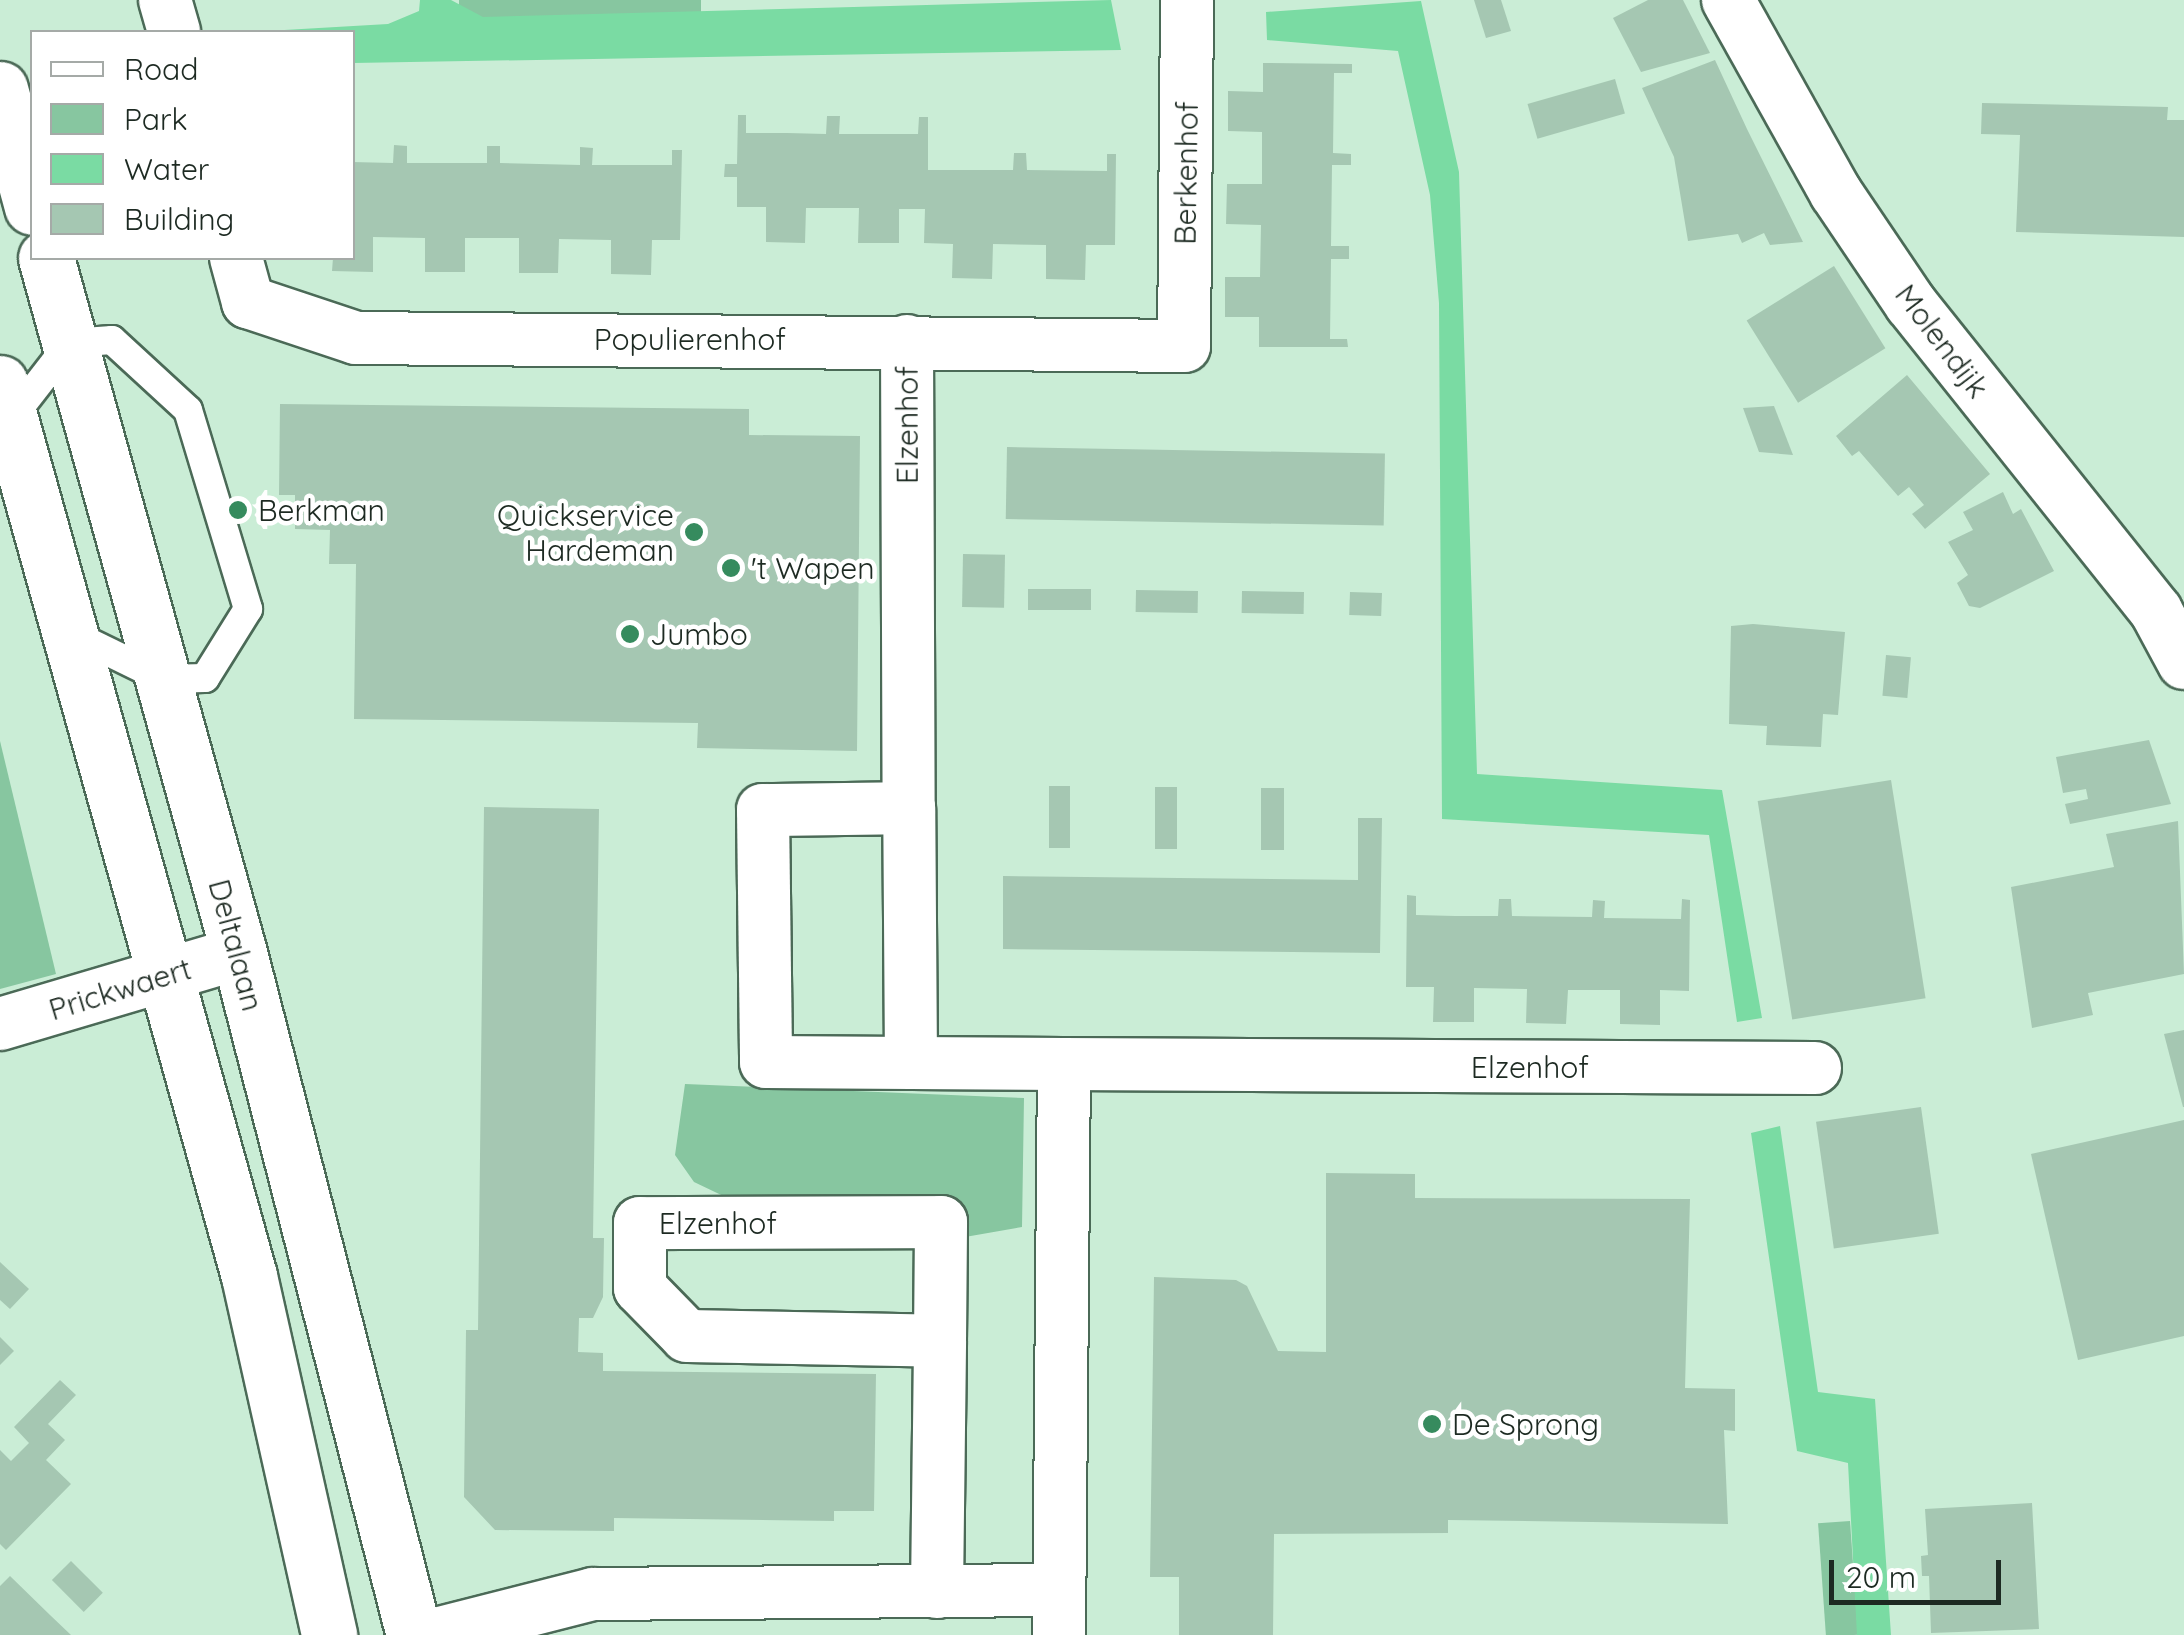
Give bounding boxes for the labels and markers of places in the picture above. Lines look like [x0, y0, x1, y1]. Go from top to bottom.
place label: Berkman [258, 492, 385, 528]
place label: Quickservice Hardeman [497, 497, 674, 568]
marker: Berkman [227, 499, 249, 521]
marker: Quickservice Hardeman [683, 521, 705, 543]
place label: 't Wapen [751, 550, 875, 586]
marker: 't Wapen [720, 557, 742, 579]
place label: Jumbo [650, 616, 748, 652]
marker: Jumbo [619, 623, 641, 645]
place label: De Sprong [1452, 1406, 1599, 1442]
marker: De Sprong [1421, 1413, 1443, 1435]

